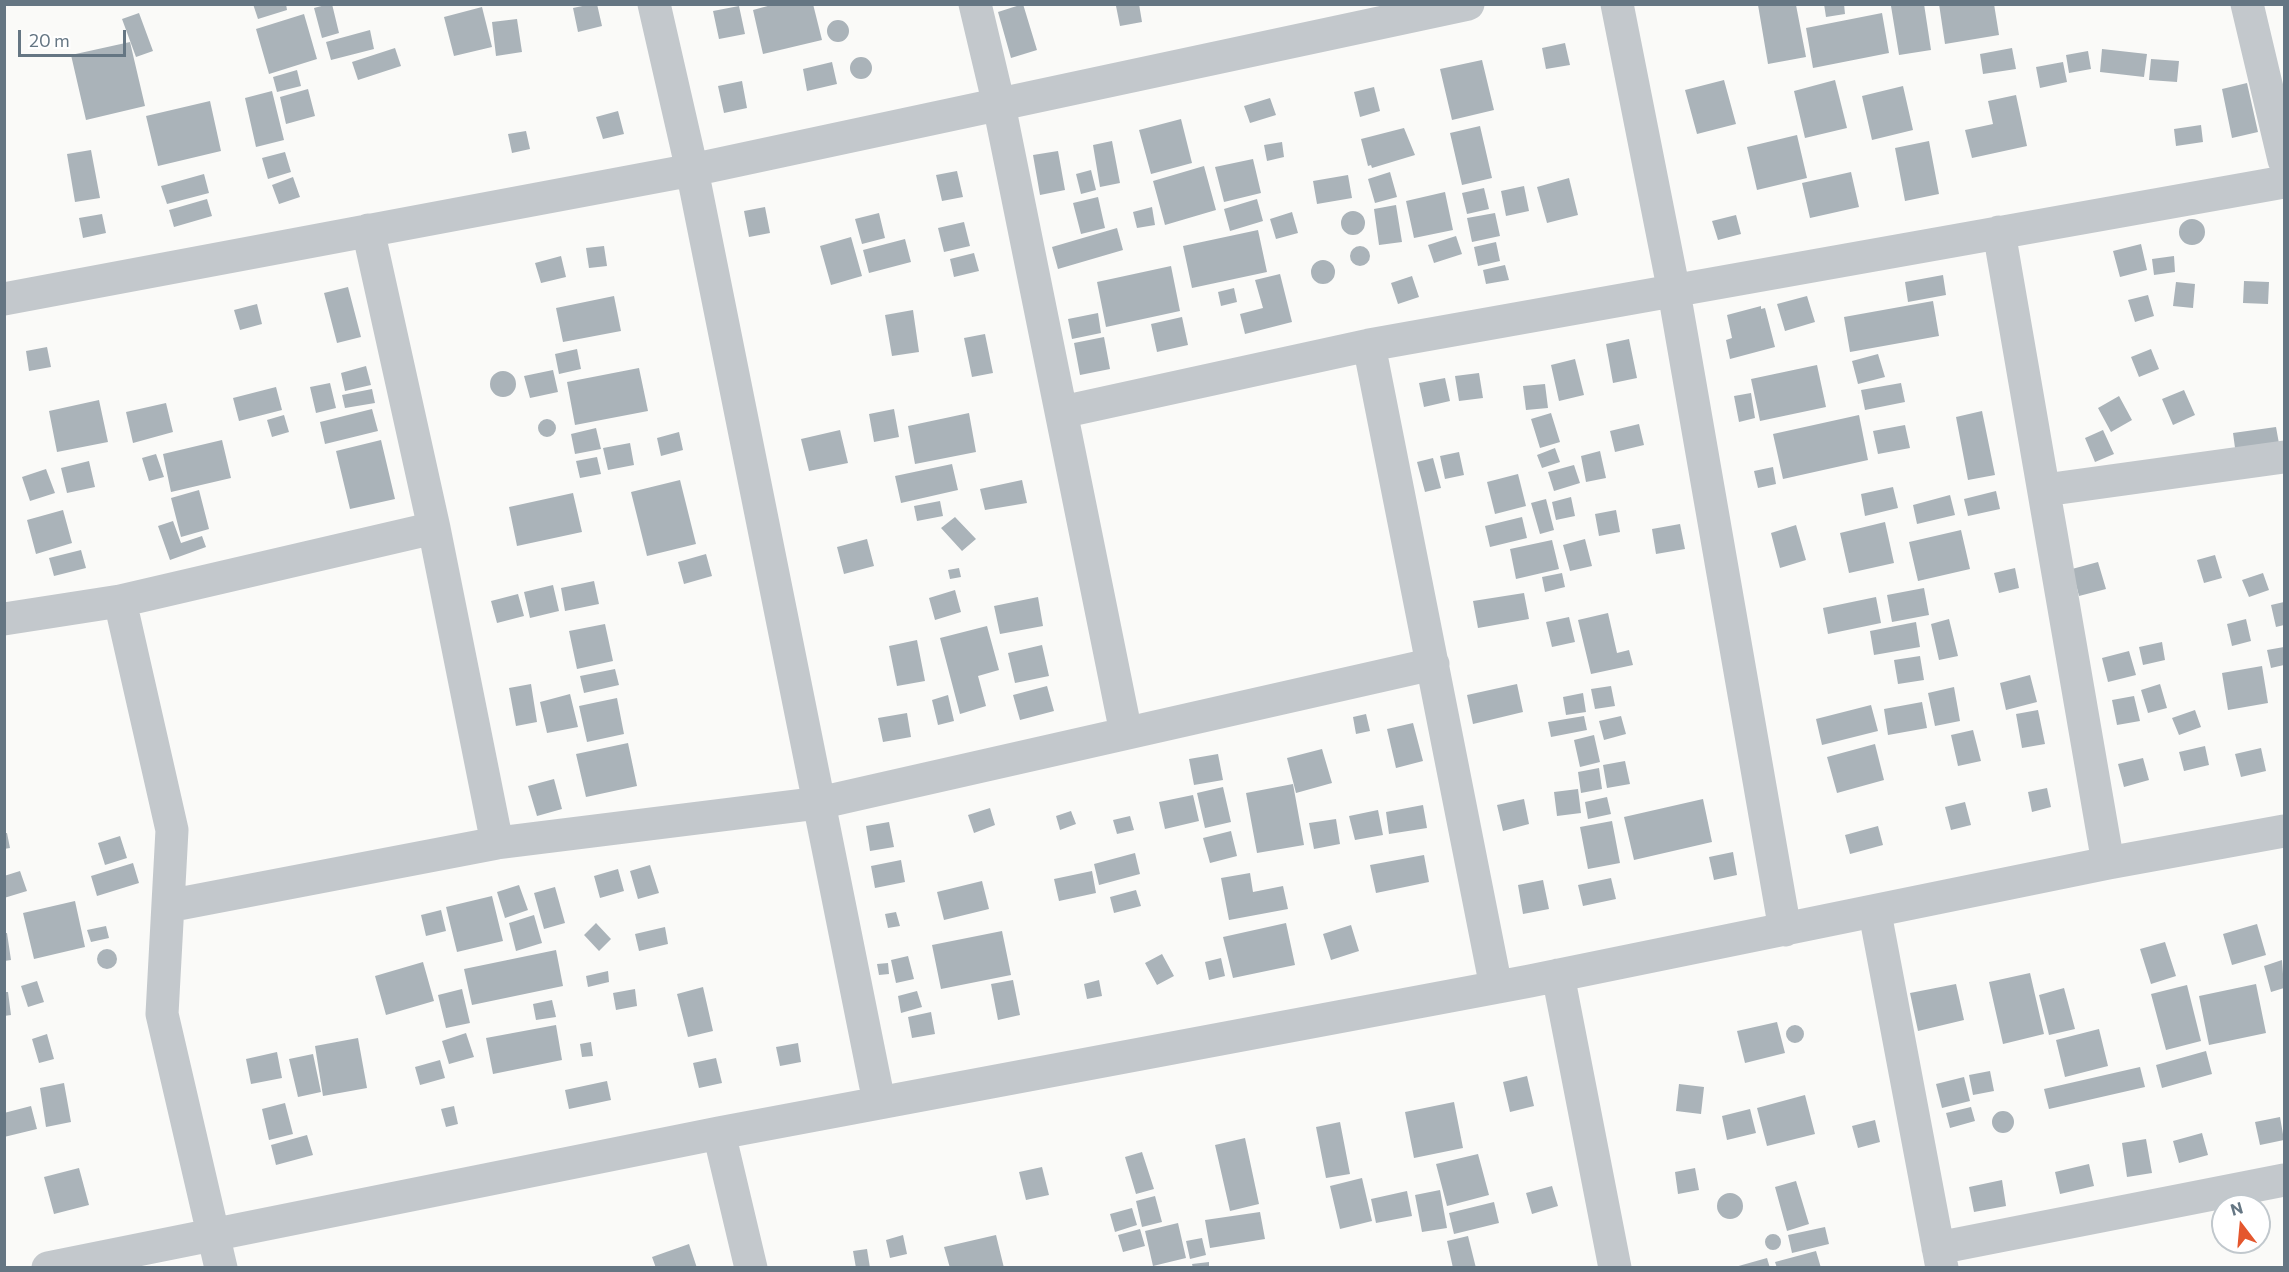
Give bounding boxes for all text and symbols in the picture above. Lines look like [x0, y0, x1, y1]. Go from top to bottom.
scale bar [21, 18, 129, 56]
text: 20 m [29, 29, 70, 51]
north arrow [2211, 1194, 2271, 1254]
text: N [2228, 1197, 2245, 1219]

